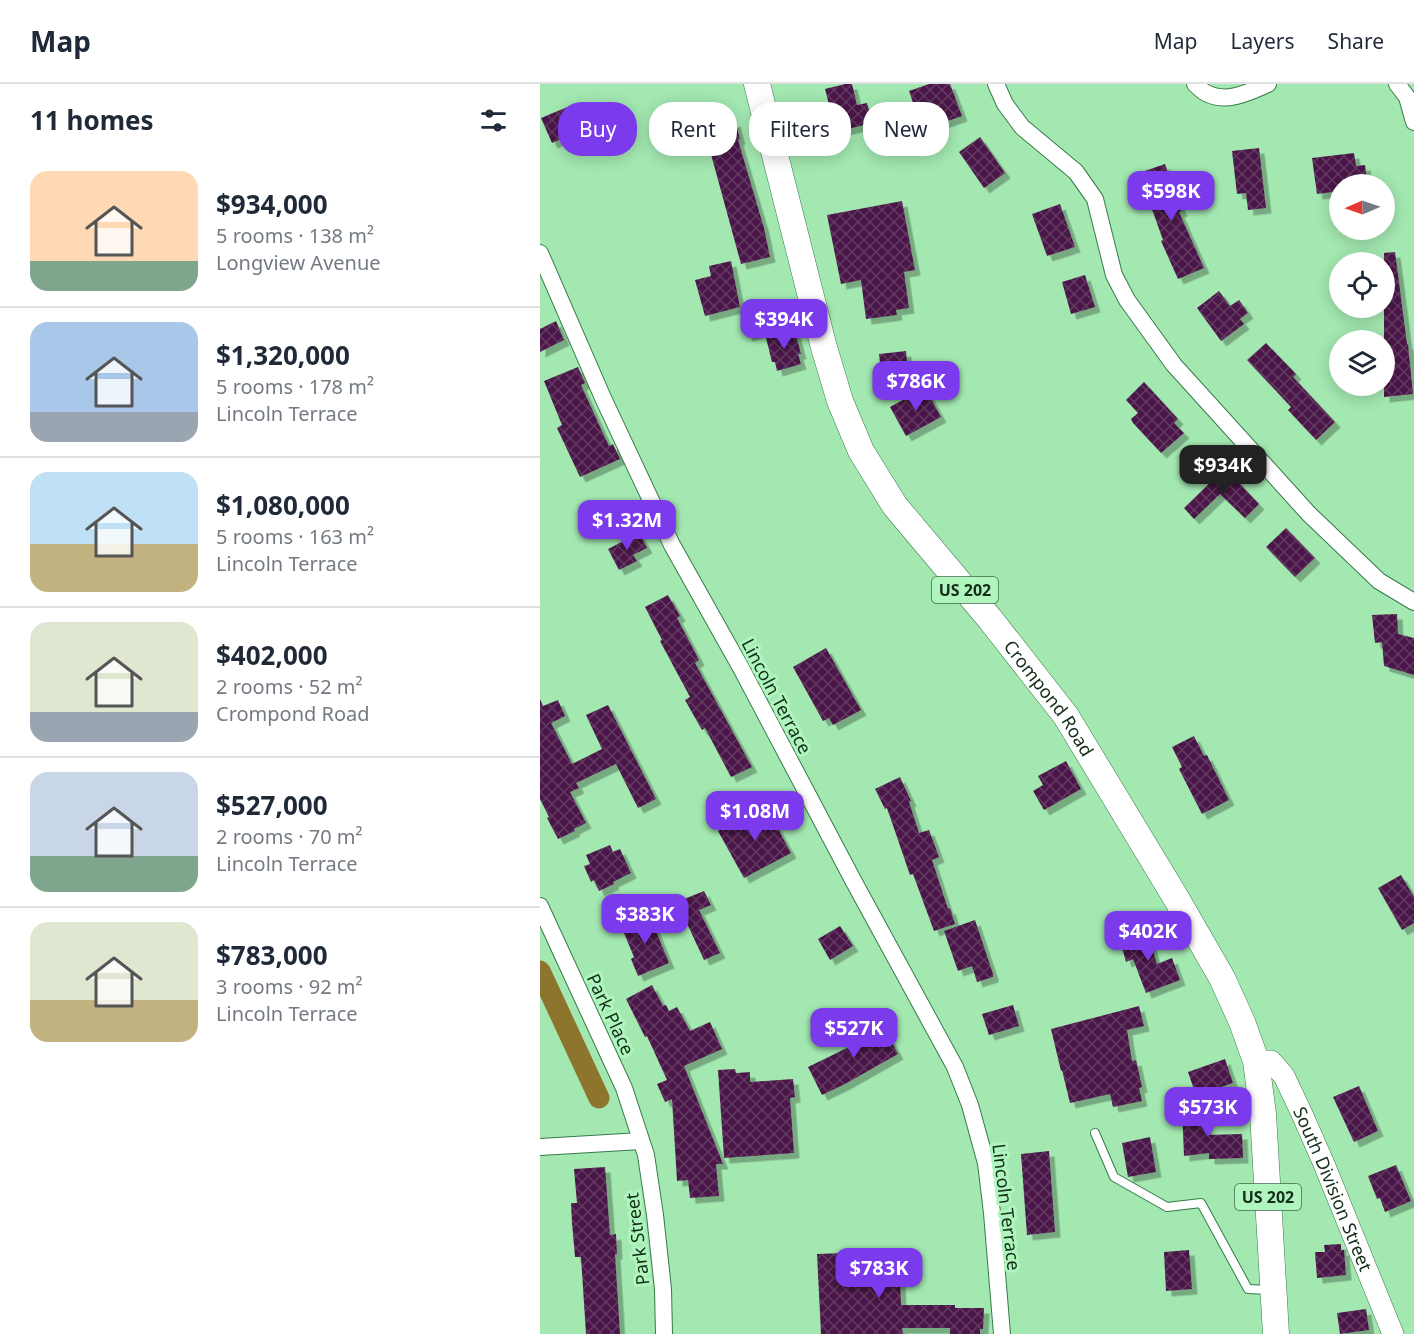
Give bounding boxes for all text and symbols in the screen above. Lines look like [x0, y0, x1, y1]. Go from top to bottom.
text: Map [30, 22, 91, 60]
text: Map [1154, 27, 1198, 55]
text: Layers [1231, 27, 1295, 55]
text: Share [1328, 27, 1384, 55]
text: 11 homes [30, 102, 154, 138]
chip: Buy [558, 102, 637, 156]
chip: Rent [649, 102, 737, 156]
chip: Filters [749, 102, 851, 156]
chip: New [863, 102, 949, 156]
icon: filters [477, 104, 510, 137]
pin: $598K [1129, 171, 1213, 222]
north arrow [1329, 174, 1395, 240]
map controls [1329, 174, 1395, 396]
text: $598K [1141, 177, 1201, 204]
text: $934,000 [216, 186, 328, 222]
icon: home [78, 195, 150, 267]
text: 5 rooms · 138 m² [216, 222, 374, 249]
text: Longview Avenue [216, 249, 381, 276]
button: locate [1329, 252, 1395, 318]
pin: $394K [742, 299, 826, 350]
text: $394K [754, 305, 814, 332]
button: layers [1329, 330, 1395, 396]
text: $1,320,000 [216, 337, 350, 373]
icon: home [78, 346, 150, 418]
pin: $786K [874, 361, 958, 412]
text: $786K [886, 367, 946, 394]
text: 5 rooms · 178 m² [216, 373, 374, 400]
text: Lincoln Terrace [216, 400, 358, 427]
pin: $934K [1181, 445, 1265, 496]
text: $934K [1193, 451, 1253, 478]
text: $1,080,000 [216, 487, 350, 523]
icon: home [78, 496, 150, 568]
pin: $1.32M [578, 500, 676, 551]
text: $1.32M [592, 506, 662, 533]
text: 5 rooms · 163 m² [216, 523, 374, 550]
text: Lincoln Terrace [216, 550, 358, 577]
road number: US 202 [932, 577, 998, 603]
street label: Lincoln Terrace [736, 634, 818, 758]
street label: Crompond Road [999, 635, 1099, 760]
text: $402,000 [216, 637, 328, 673]
icon: home [78, 646, 150, 718]
text: 2 rooms · 52 m² [216, 673, 363, 700]
text: Crompond Road [216, 700, 370, 727]
text: $527,000 [216, 787, 328, 823]
pin: $1.08M [706, 791, 804, 842]
icon: home [78, 796, 150, 868]
text: $1.08M [720, 797, 790, 824]
text: 2 rooms · 70 m² [216, 823, 363, 850]
text: Lincoln Terrace [216, 850, 358, 877]
pin: $383K [603, 894, 687, 945]
text: $383K [615, 900, 675, 927]
pin: $402K [1106, 911, 1190, 962]
text: $402K [1118, 917, 1178, 944]
text: $783,000 [216, 937, 328, 973]
icon: home [78, 946, 150, 1018]
street label: Park Place [582, 969, 640, 1059]
text: 3 rooms · 92 m² [216, 973, 363, 1000]
text: Lincoln Terrace [216, 1000, 358, 1027]
pin: $527K [812, 1008, 896, 1059]
text: $527K [824, 1014, 884, 1041]
pin: $573K [1166, 1087, 1250, 1138]
text: $573K [1178, 1093, 1238, 1120]
street label: South Division Street [1288, 1103, 1378, 1275]
street label: Lincoln Terrace [987, 1142, 1027, 1272]
road number: US 202 [1235, 1184, 1301, 1210]
street label: Park Street [619, 1191, 655, 1287]
pin: $783K [837, 1248, 921, 1299]
text: $783K [849, 1254, 909, 1281]

